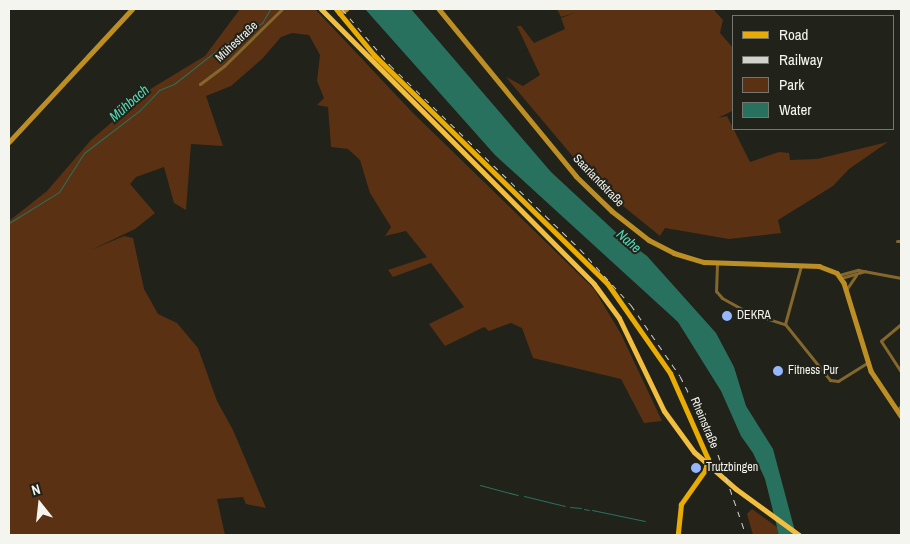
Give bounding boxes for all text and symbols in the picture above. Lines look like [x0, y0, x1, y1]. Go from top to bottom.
legend [732, 15, 895, 130]
street label: Mühestraße [213, 19, 261, 65]
text: Road [779, 24, 808, 45]
text: Railway [779, 49, 823, 70]
text: Park [779, 74, 804, 95]
water label: Mühbach [106, 81, 152, 125]
text: Water [779, 99, 811, 120]
street label: Saarlandstraße [569, 152, 627, 210]
water label: Nahe [613, 226, 645, 256]
place label: DEKRA [737, 309, 771, 323]
marker: DEKRA [721, 310, 733, 322]
place label: Fitness Pur [788, 364, 838, 378]
marker: Fitness Pur [772, 365, 784, 377]
street label: Rheinstraße [687, 395, 721, 451]
place label: Trutzbingen [706, 461, 758, 475]
marker: Trutzbingen [690, 462, 702, 474]
north arrow [15, 479, 65, 529]
text: N [29, 480, 42, 499]

